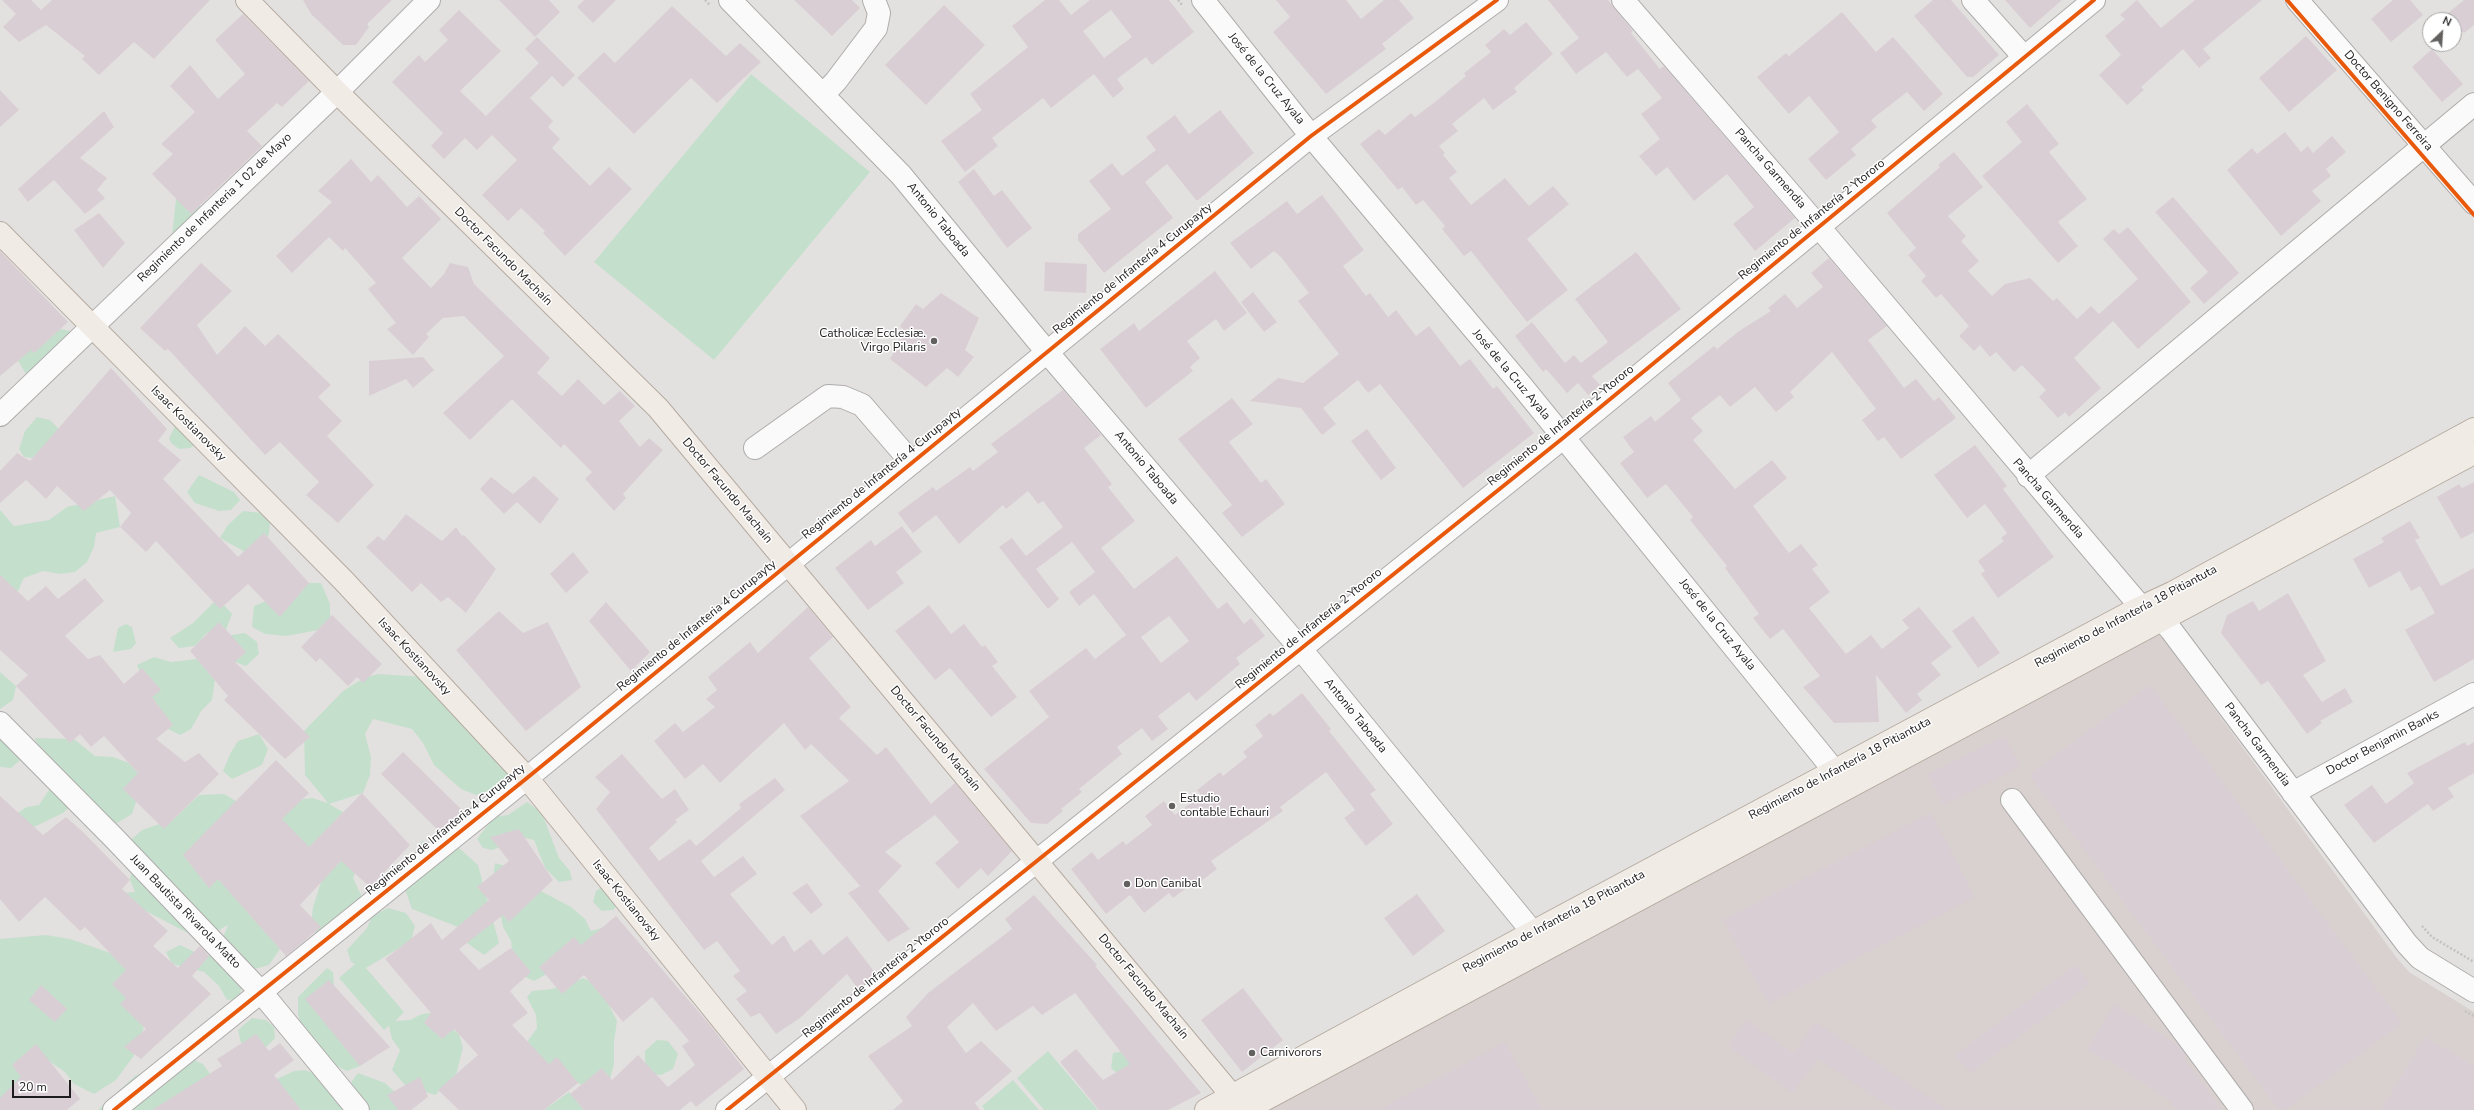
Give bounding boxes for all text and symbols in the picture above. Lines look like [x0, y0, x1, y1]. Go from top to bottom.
north arrow [2422, 12, 2462, 52]
text: N [2440, 13, 2454, 30]
street label: José de la Cruz Ayala [1225, 30, 1307, 128]
street label: Doctor Benigno Ferreira [2341, 48, 2435, 154]
street label: Pancha Garmendia [1731, 126, 1809, 212]
street label: Regimiento de Infanteria 1 02 de Mayo [135, 130, 295, 286]
street label: Regimiento de Infantería 2 Ytororo [1736, 156, 1888, 284]
street label: Antonio Taboada [904, 180, 972, 260]
street label: Regimiento de Infantería 4 Curupayty [1050, 200, 1216, 338]
street label: Doctor Facundo Machaín [451, 205, 555, 309]
place label: Catholicæ Ecclesiæ. Virgo Pilaris [819, 327, 926, 355]
street label: José de la Cruz Ayala [1469, 327, 1553, 423]
marker: Catholicæ Ecclesiæ. Virgo Pilaris [929, 336, 939, 346]
street label: Regimiento de Infantería 2 Ytororo [1485, 362, 1637, 490]
street label: Isaac Kostianovsky [147, 383, 229, 465]
street label: Regimiento de Infantería 4 Curupayty [799, 405, 965, 543]
street label: Antonio Taboada [1111, 428, 1181, 508]
street label: Doctor Facundo Machaín [679, 435, 775, 547]
street label: Pancha Garmendia [2009, 456, 2087, 542]
street label: Regimiento de Infanteria 4 Curupayty [614, 557, 780, 695]
street label: Regimiento de Infantería 18 Pitiantuta [2032, 563, 2220, 671]
street label: Regimiento de Infantería 2 Ytororo [1233, 565, 1385, 693]
street label: José de la Cruz Ayala [1676, 576, 1758, 674]
street label: Isaac Kostianovsky [374, 615, 454, 699]
street label: Antonio Taboada [1321, 676, 1389, 756]
street label: Doctor Facundo Machaín [887, 683, 983, 795]
street label: Pancha Garmendia [2221, 700, 2293, 790]
street label: Doctor Benjamin Banks [2324, 707, 2442, 779]
street label: Regimiento de Infantería 18 Pitiantuta [1746, 715, 1934, 823]
street label: Regimiento de Infanteria 4 Curupayty [363, 761, 529, 899]
place label: Estudio contable Echauri [1180, 792, 1269, 820]
marker: Estudio contable Echauri [1167, 801, 1177, 811]
street label: Juan Bautista Rivarola Matto [127, 852, 243, 972]
street label: Isaac Kostianovsky [589, 857, 663, 945]
street label: Regimiento de Infantería 18 Pitiantuta [1460, 868, 1648, 976]
place label: Don Canibal [1135, 877, 1201, 891]
marker: Don Canibal [1122, 879, 1132, 889]
street label: Regimiento de Infanteria 2 Ytororo [800, 914, 952, 1042]
street label: Doctor Facundo Machaín [1095, 931, 1191, 1043]
place label: Carnivorors [1260, 1046, 1322, 1060]
marker: Carnivorors [1247, 1048, 1257, 1058]
scale bar [14, 1072, 73, 1098]
text: 20 m [19, 1079, 47, 1095]

